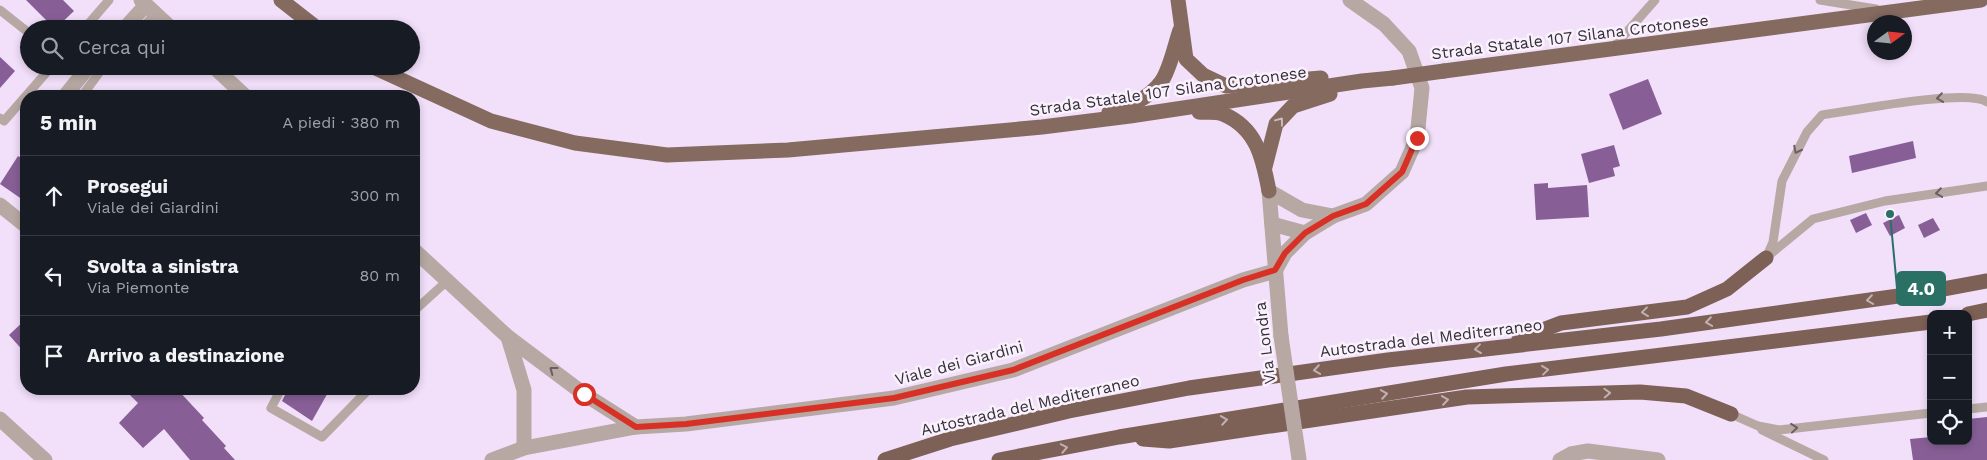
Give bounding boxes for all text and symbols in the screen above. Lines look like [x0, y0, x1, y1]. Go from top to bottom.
street label: Strada Statale 107 Silana Crotonese [1430, 11, 1710, 63]
north arrow [1867, 15, 1912, 60]
search box [20, 20, 420, 75]
icon: search [38, 34, 66, 62]
text: Cerca qui [78, 36, 166, 59]
street label: Strada Statale 107 Silana Crotonese [1028, 62, 1308, 120]
one-way arrow [1935, 92, 1943, 103]
text: 5 min [40, 110, 97, 135]
text: A piedi · 380 m [282, 113, 400, 132]
one-way arrow [1274, 117, 1283, 127]
route end [1406, 127, 1429, 150]
one-way arrow [1793, 145, 1803, 154]
text: Prosegui [87, 175, 168, 198]
icon: ahead [40, 182, 68, 210]
text: 300 m [350, 186, 400, 205]
one-way arrow [1934, 187, 1942, 198]
text: Viale dei Giardini [87, 198, 219, 217]
text: Svolta a sinistra [87, 255, 238, 278]
icon: left [40, 262, 68, 290]
text: 80 m [359, 266, 400, 285]
callout: 4.0 [1897, 272, 1945, 305]
text: Via Piemonte [87, 278, 190, 297]
text: 4.0 [1907, 278, 1935, 299]
one-way arrow [1866, 294, 1874, 305]
street label: Via Londra [1251, 301, 1279, 385]
one-way arrow [1641, 306, 1649, 317]
map controls [1927, 310, 1972, 445]
button: + [1927, 310, 1972, 355]
street label: Autostrada del Mediterraneo [1319, 315, 1543, 361]
one-way arrow [1705, 316, 1713, 327]
street label: Viale dei Giardini [893, 337, 1025, 389]
icon: arrive [40, 342, 68, 370]
one-way arrow [1474, 343, 1482, 354]
text: Arrivo a destinazione [87, 344, 284, 367]
button: − [1927, 355, 1972, 400]
one-way arrow [1312, 364, 1320, 375]
one-way arrow [1541, 365, 1549, 376]
one-way arrow [549, 367, 559, 376]
street label: Autostrada del Mediterraneo [919, 371, 1141, 439]
route start [573, 383, 596, 406]
one-way arrow [1604, 388, 1611, 398]
one-way arrow [1381, 389, 1389, 400]
one-way arrow [1440, 396, 1449, 406]
button: locate [1927, 400, 1972, 445]
one-way arrow [1220, 415, 1228, 426]
one-way arrow [1790, 423, 1798, 434]
one-way arrow [1059, 444, 1068, 454]

